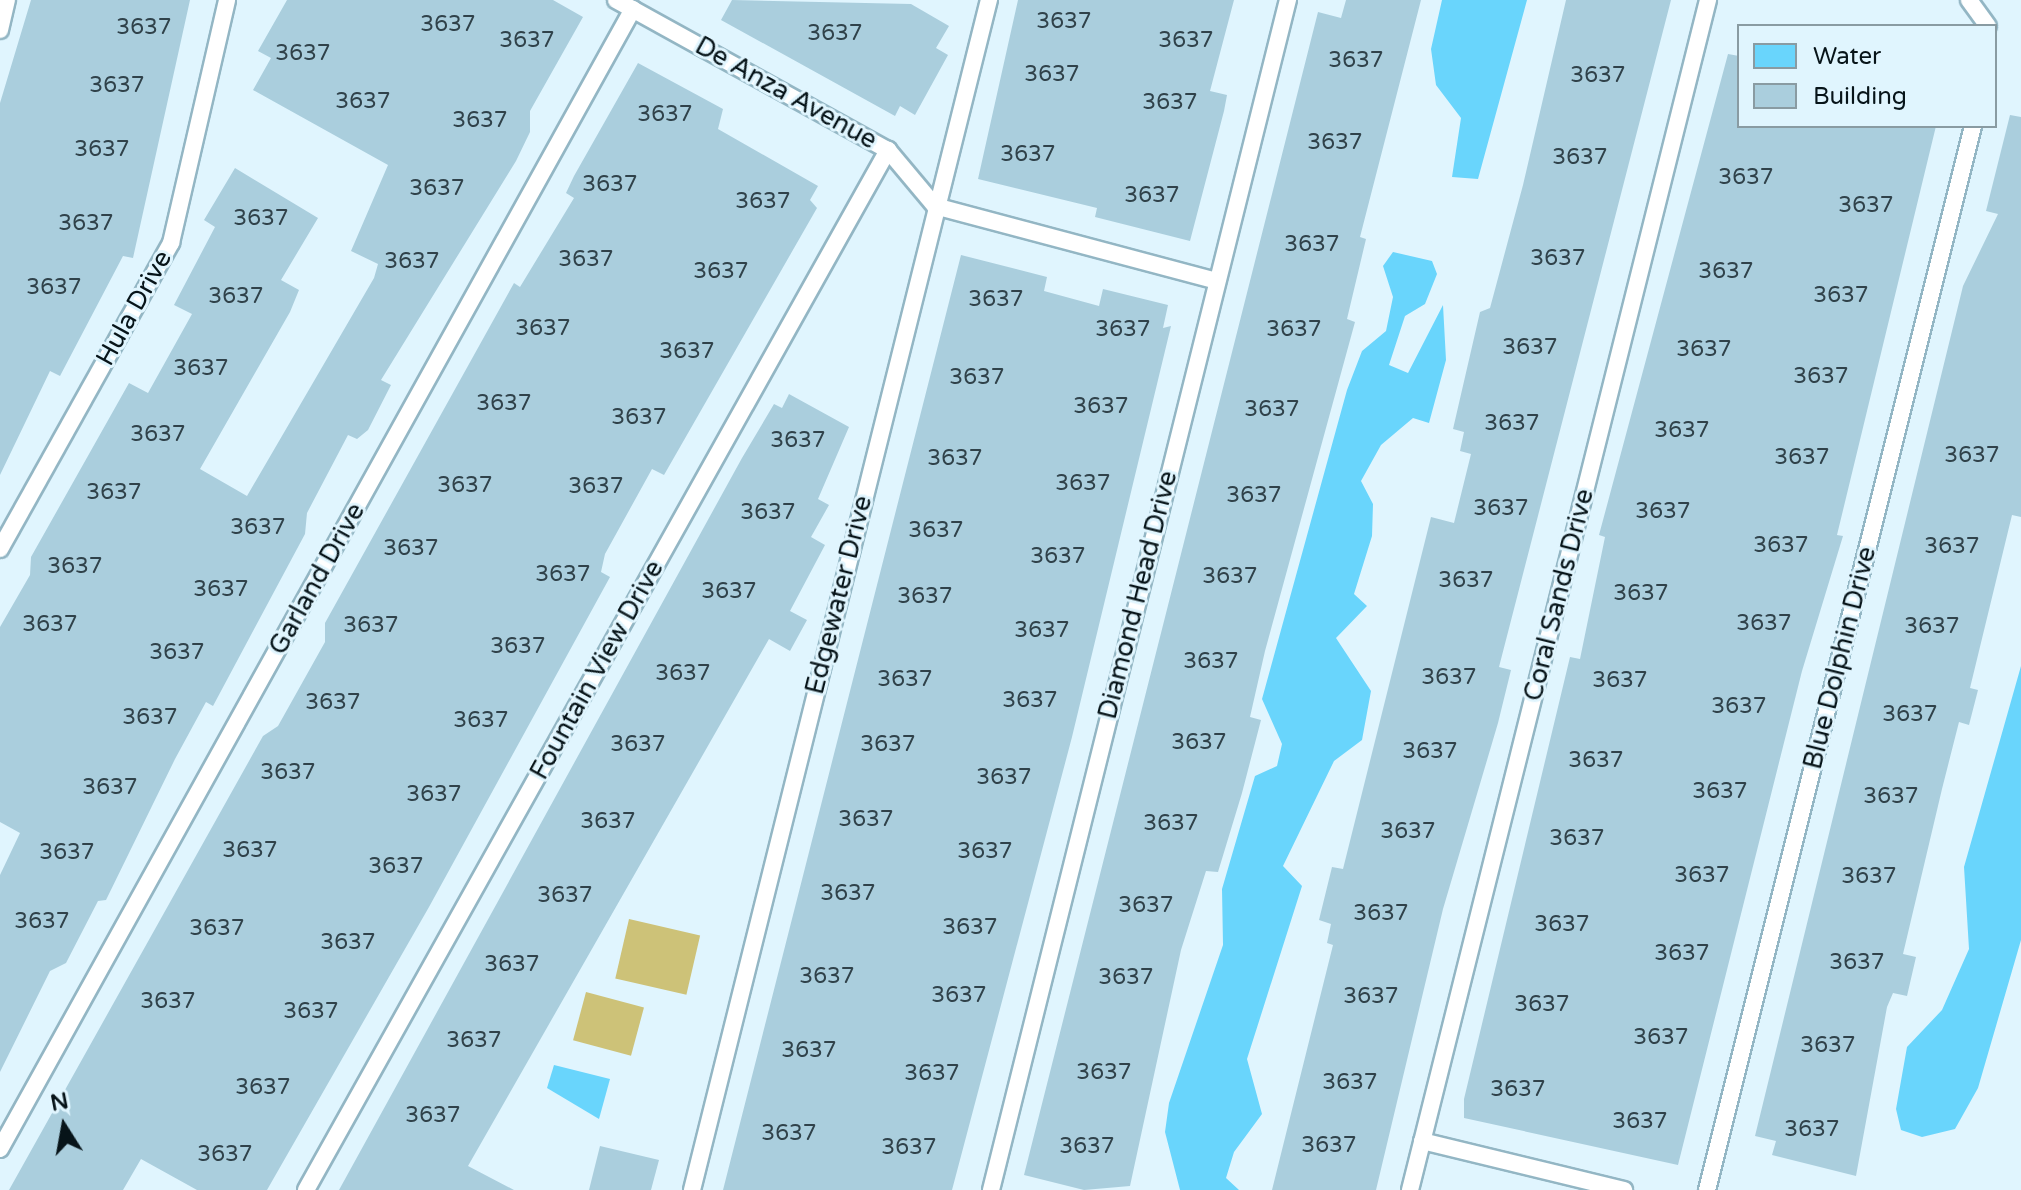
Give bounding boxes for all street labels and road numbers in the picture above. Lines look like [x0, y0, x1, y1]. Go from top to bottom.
street label: De Anza Avenue [690, 30, 882, 156]
street label: Hula Drive [90, 245, 178, 371]
street label: Diamond Head Drive [1092, 468, 1184, 722]
street label: Coral Sands Drive [1518, 486, 1600, 704]
street label: Edgewater Drive [799, 492, 879, 698]
street label: Garland Drive [263, 498, 371, 660]
street label: Blue Dolphin Drive [1797, 543, 1883, 773]
street label: Fountain View Drive [524, 555, 670, 785]

